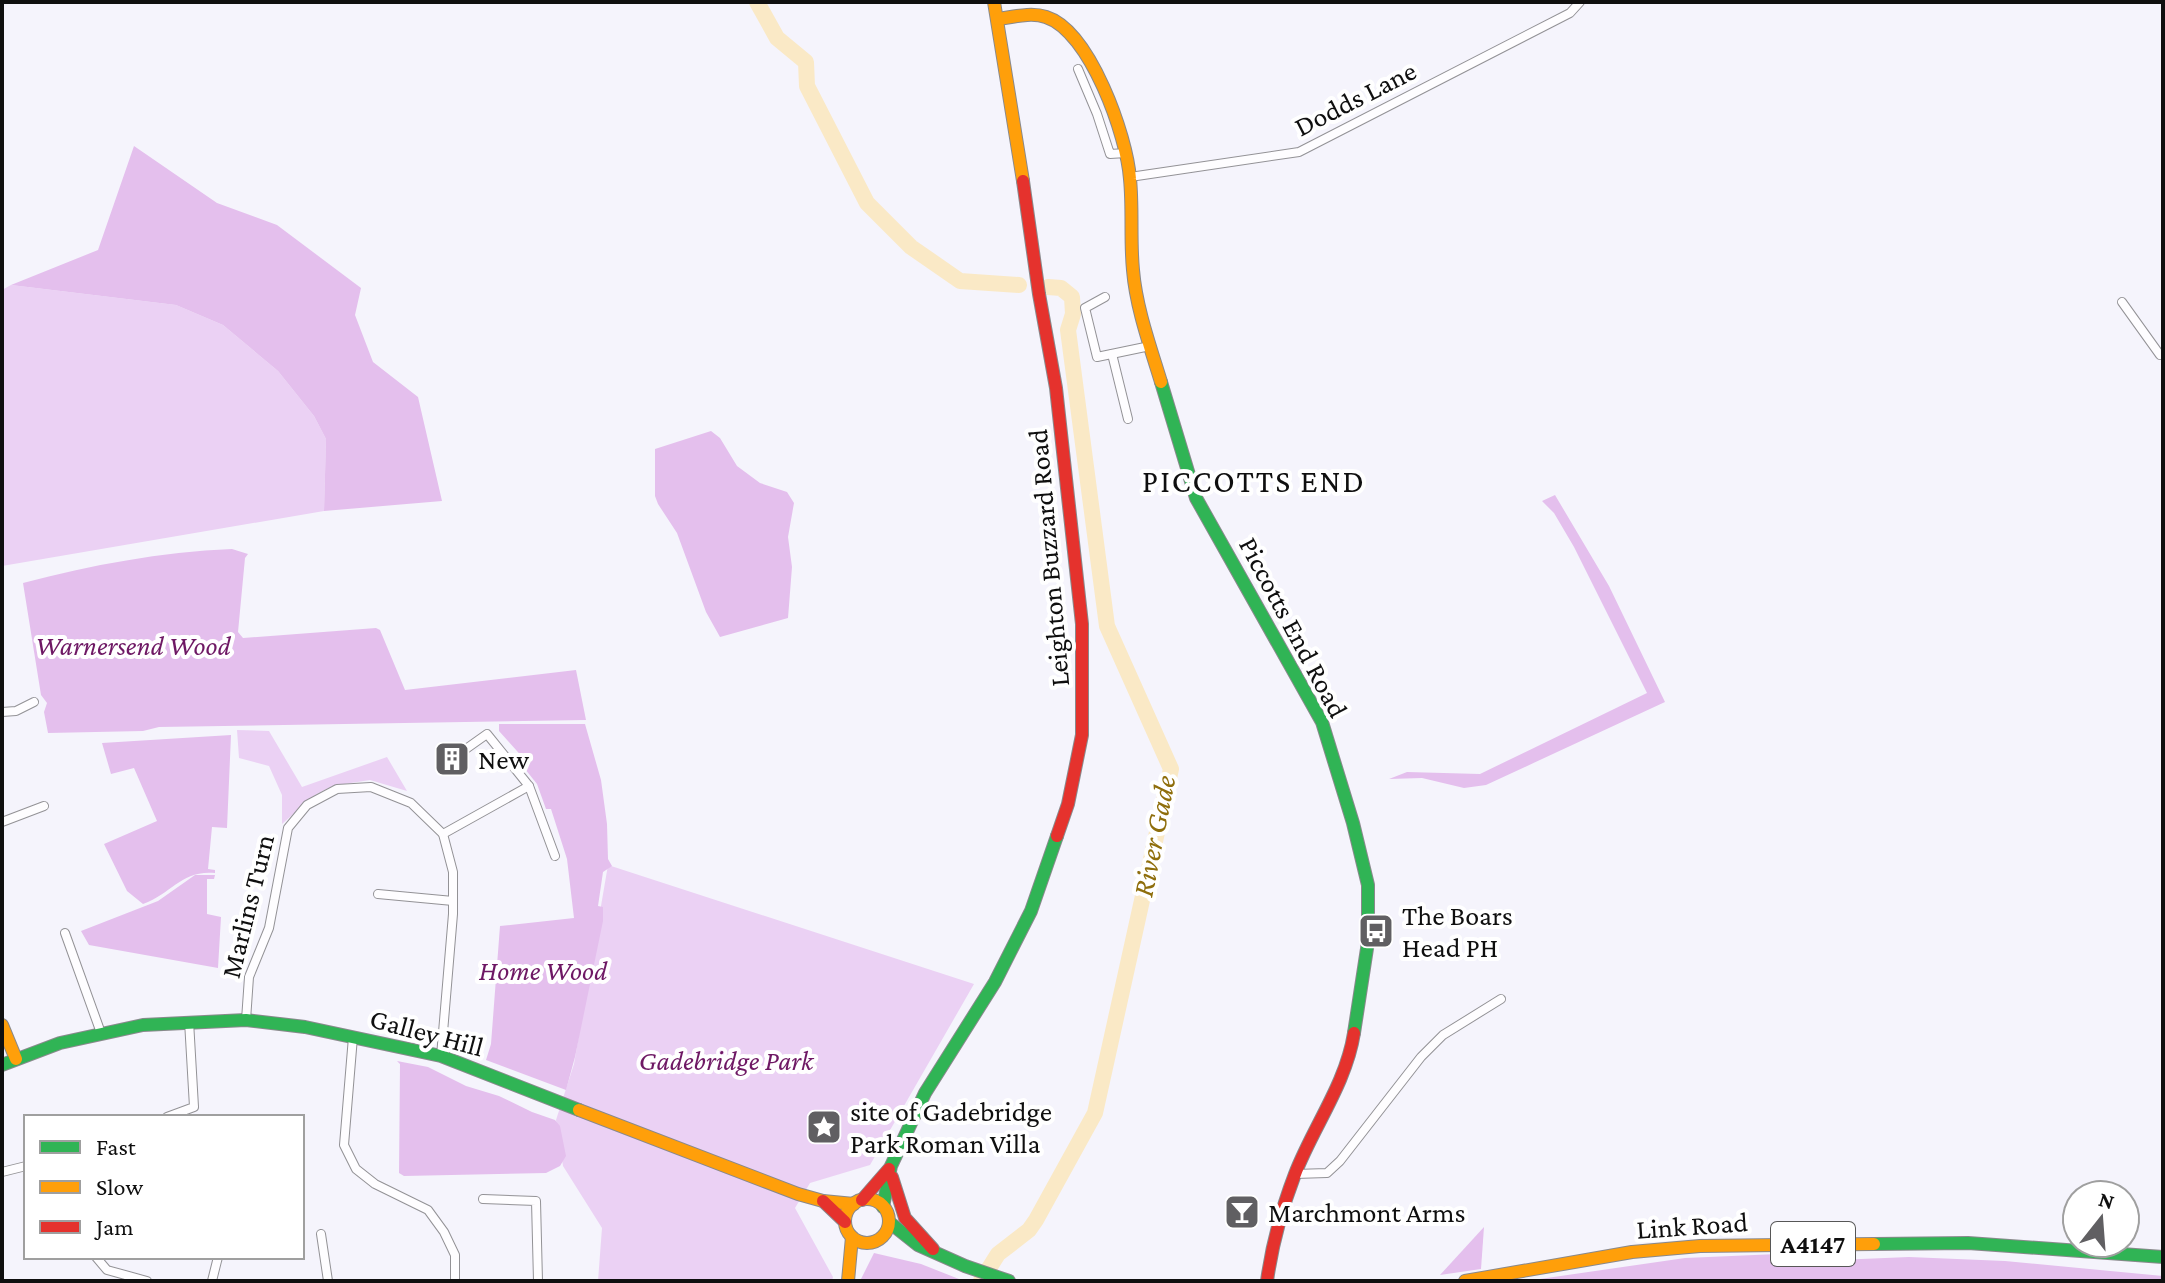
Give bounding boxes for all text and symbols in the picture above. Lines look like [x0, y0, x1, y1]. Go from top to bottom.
street label: Dodds Lane [1289, 55, 1421, 142]
street label: Leighton Buzzard Road [1022, 428, 1075, 688]
district label: PICCOTTS END [1142, 463, 1366, 499]
street label: Piccotts End Road [1233, 532, 1354, 723]
park label: Warnersend Wood [35, 630, 231, 661]
building icon: New [433, 740, 471, 778]
place label: New [478, 744, 529, 775]
water label: River Gade [1126, 772, 1181, 899]
street label: Marlins Turn [215, 831, 280, 981]
place label: The Boars Head PH [1402, 900, 1513, 963]
bus stop icon: The Boars Head PH [1357, 912, 1395, 950]
park label: Home Wood [479, 955, 608, 986]
street label: Galley Hill [367, 1002, 487, 1062]
park label: Gadebridge Park [639, 1045, 815, 1076]
place label: site of Gadebridge Park Roman Villa [850, 1096, 1052, 1159]
place icon: site of Gadebridge Park Roman Villa [805, 1108, 843, 1146]
legend [24, 1115, 304, 1259]
text: Fast [96, 1133, 137, 1160]
text: Slow [96, 1173, 143, 1200]
north arrow [2061, 1179, 2141, 1259]
text: N [2096, 1186, 2118, 1214]
bar icon: Marchmont Arms [1223, 1193, 1261, 1231]
place label: Marchmont Arms [1268, 1197, 1465, 1228]
street label: Link Road [1635, 1206, 1749, 1245]
text: Jam [94, 1213, 134, 1240]
road number: A4147 [1771, 1222, 1855, 1266]

